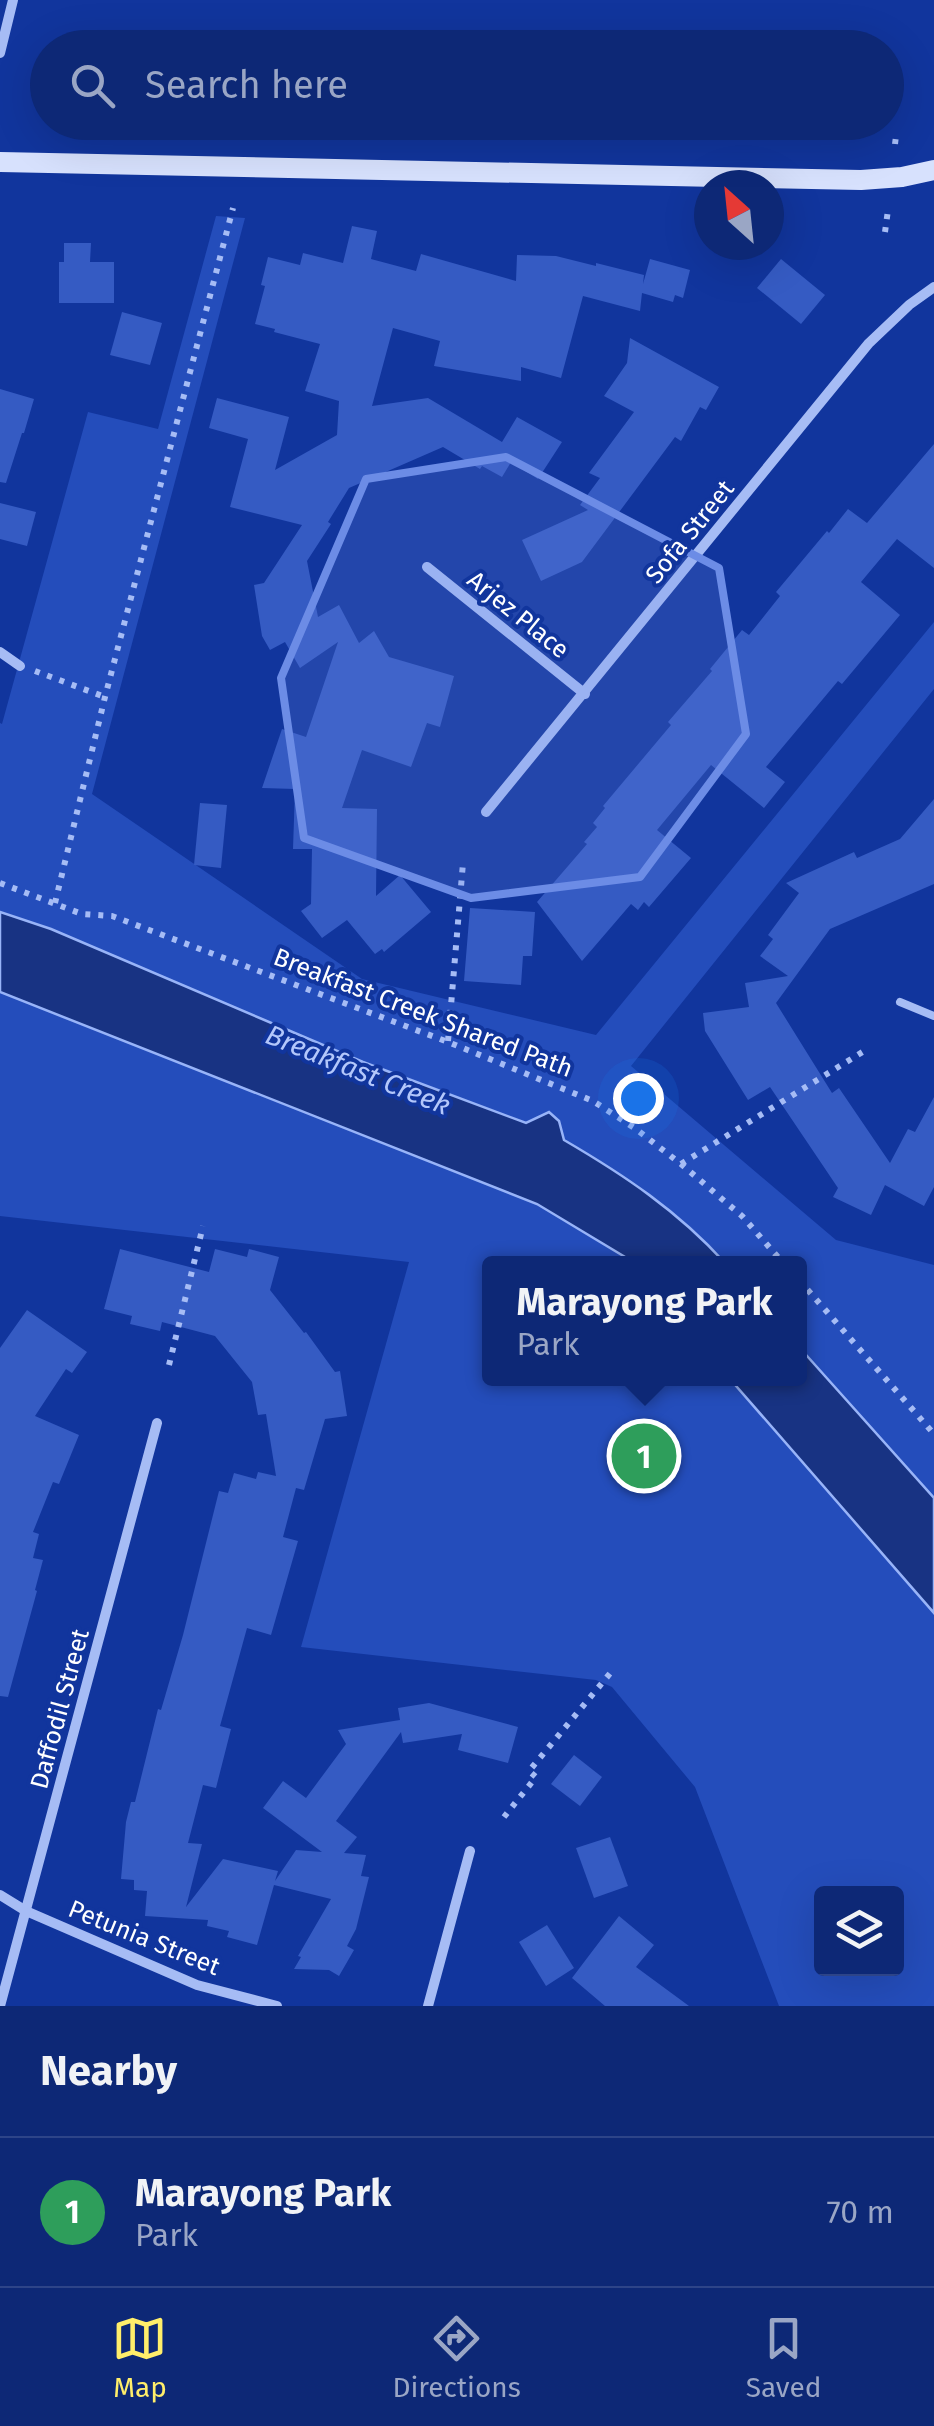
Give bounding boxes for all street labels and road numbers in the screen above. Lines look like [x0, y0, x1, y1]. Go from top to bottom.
street label: Sofa Street [639, 474, 741, 590]
street label: Arjez Place [461, 565, 575, 665]
street label: Breakfast Creek Shared Path [269, 942, 577, 1084]
street label: Daffodil Street [24, 1625, 96, 1792]
street label: Petunia Street [64, 1894, 225, 1982]

